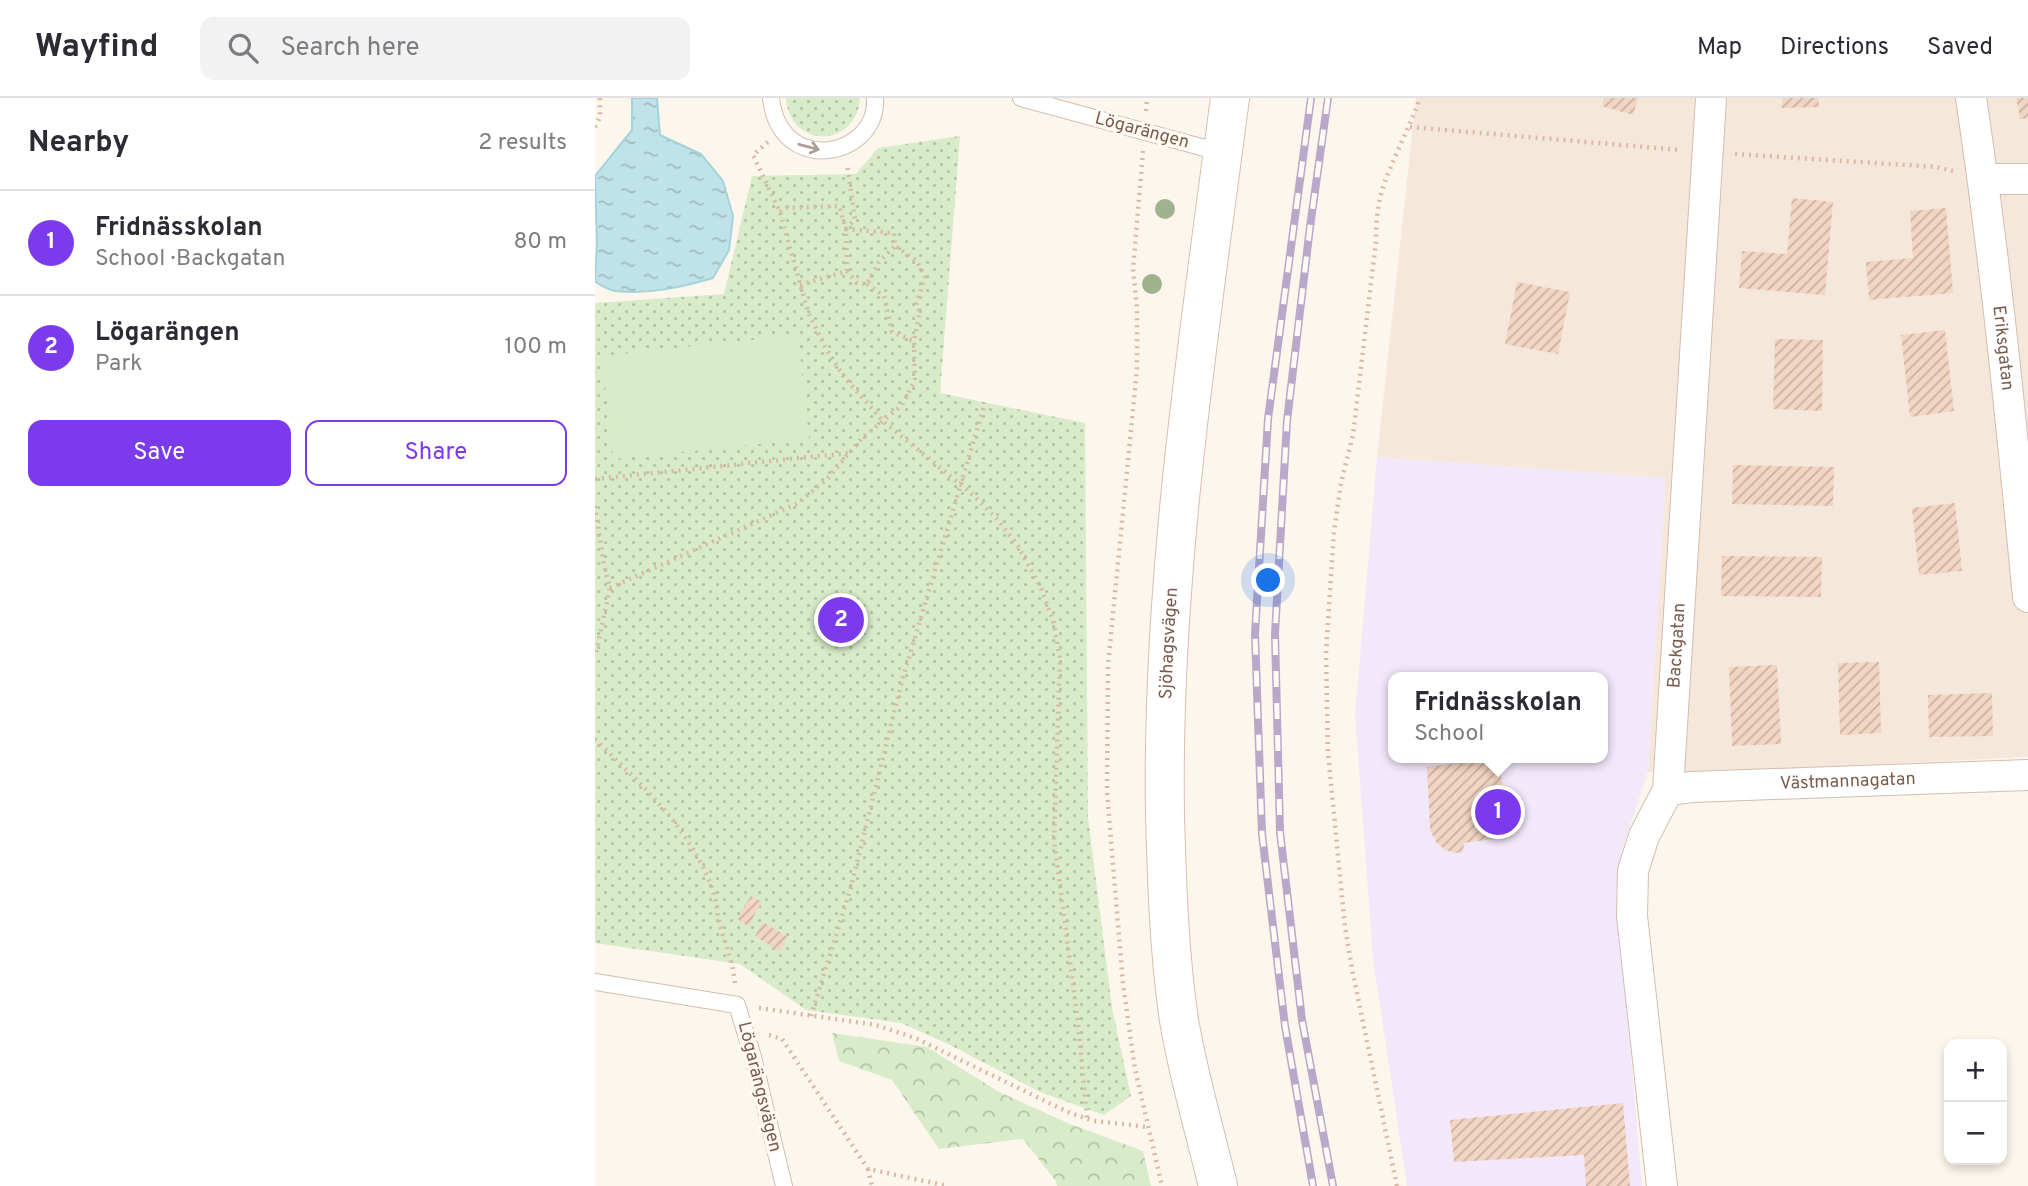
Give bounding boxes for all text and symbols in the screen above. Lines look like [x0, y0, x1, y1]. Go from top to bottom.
search box [200, 17, 690, 80]
text: Wayfind [35, 27, 158, 69]
icon: search [224, 29, 262, 67]
text: Search here [280, 32, 419, 65]
text: Map [1697, 33, 1742, 63]
text: Directions [1780, 33, 1889, 63]
text: Saved [1927, 33, 1993, 63]
street label: Lögarängen [1092, 107, 1192, 155]
text: Nearby [28, 125, 129, 162]
text: 2 results [478, 129, 567, 158]
one-way arrow [797, 141, 820, 154]
text: Fridnässkolan [95, 212, 263, 245]
text: 1 [46, 228, 56, 257]
text: 80 m [514, 228, 567, 257]
text: School · Backgatan [95, 245, 285, 274]
street label: Eriksgatan [1987, 304, 2019, 392]
text: Lögarängen [95, 317, 240, 350]
text: 2 [44, 333, 58, 362]
text: 100 m [504, 333, 567, 362]
text: Park [95, 350, 142, 379]
button: Save [28, 420, 291, 486]
button: Share [305, 420, 567, 486]
your location [1251, 563, 1285, 597]
street label: Sjöhagsvägen [1155, 586, 1184, 700]
pin: 2 [818, 594, 864, 646]
street label: Backgatan [1663, 602, 1691, 689]
popup [1388, 672, 1608, 763]
text: Fridnässkolan [1414, 687, 1582, 720]
text: School [1414, 720, 1484, 749]
street label: Västmannagatan [1779, 768, 1916, 795]
pin: 1 [1475, 786, 1521, 838]
street label: Lögarängsvägen [732, 1019, 786, 1155]
map controls [1944, 1039, 2007, 1165]
button: + [1944, 1039, 2007, 1102]
button: − [1944, 1102, 2007, 1165]

